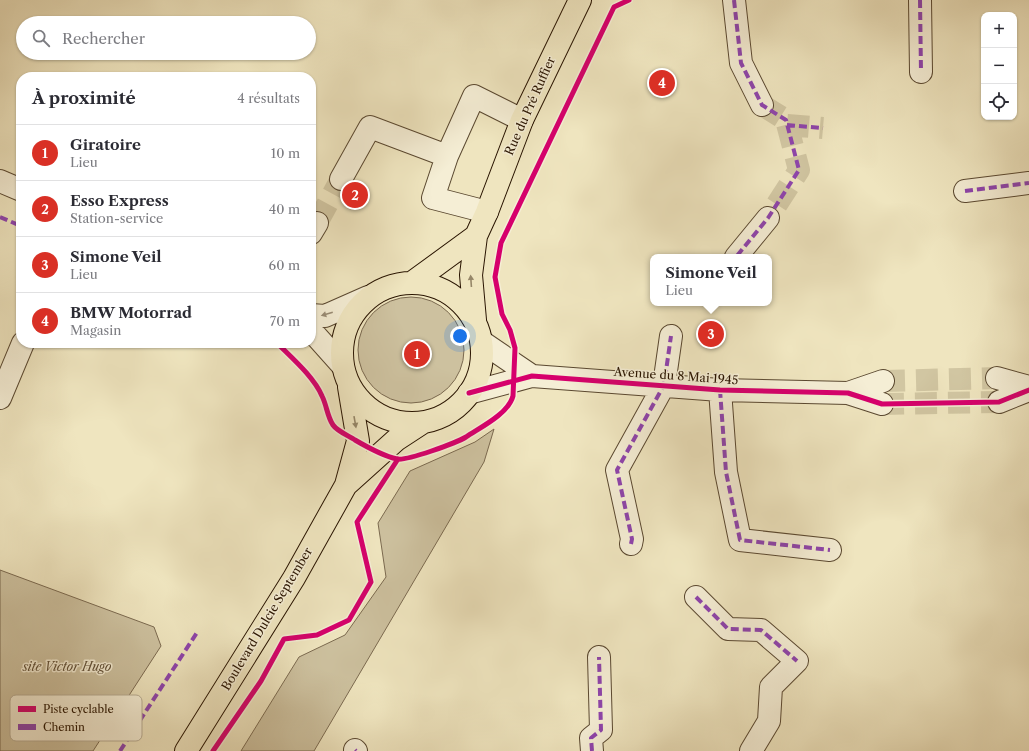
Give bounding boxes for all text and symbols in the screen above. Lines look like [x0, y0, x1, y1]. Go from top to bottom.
map controls [981, 12, 1017, 120]
button: + [981, 12, 1017, 48]
search box [16, 16, 316, 60]
icon: search [30, 27, 52, 49]
text: Rechercher [62, 29, 145, 48]
button: − [981, 48, 1017, 84]
street label: Rue du Pré Ruffier [501, 54, 558, 157]
pin: 4 [649, 68, 675, 98]
button: locate [981, 84, 1017, 120]
text: À proximité [32, 88, 136, 108]
text: 4 résultats [237, 90, 300, 106]
text: Giratoire [70, 135, 141, 154]
text: 1 [42, 145, 48, 161]
text: 10 m [271, 145, 300, 161]
text: Lieu [70, 154, 98, 170]
pin: 2 [342, 180, 368, 210]
text: Esso Express [70, 191, 169, 210]
text: 2 [41, 201, 49, 217]
text: 40 m [269, 201, 300, 217]
text: Station-service [70, 210, 163, 226]
text: Simone Veil [70, 247, 162, 266]
popup [650, 254, 772, 306]
text: 3 [41, 257, 49, 273]
text: 60 m [269, 257, 300, 273]
text: Simone Veil [665, 263, 757, 282]
text: Lieu [70, 266, 98, 282]
one-way arrow [468, 275, 475, 287]
text: Lieu [665, 282, 693, 298]
text: BMW Motorrad [70, 303, 192, 322]
one-way arrow [321, 311, 333, 317]
text: 4 [41, 313, 49, 329]
text: 70 m [270, 313, 300, 329]
pin: 3 [698, 319, 724, 349]
text: Magasin [70, 322, 121, 338]
your location [450, 326, 470, 346]
pin: 1 [404, 339, 430, 369]
street label: Avenue du 8 Mai 1945 [612, 364, 739, 387]
one-way arrow [352, 416, 358, 428]
street label: Boulevard Dulcie September [218, 545, 315, 693]
park label: site Victor Hugo [22, 659, 112, 674]
legend [10, 695, 142, 741]
text: Piste cyclable [43, 702, 114, 716]
text: Chemin [43, 720, 85, 734]

